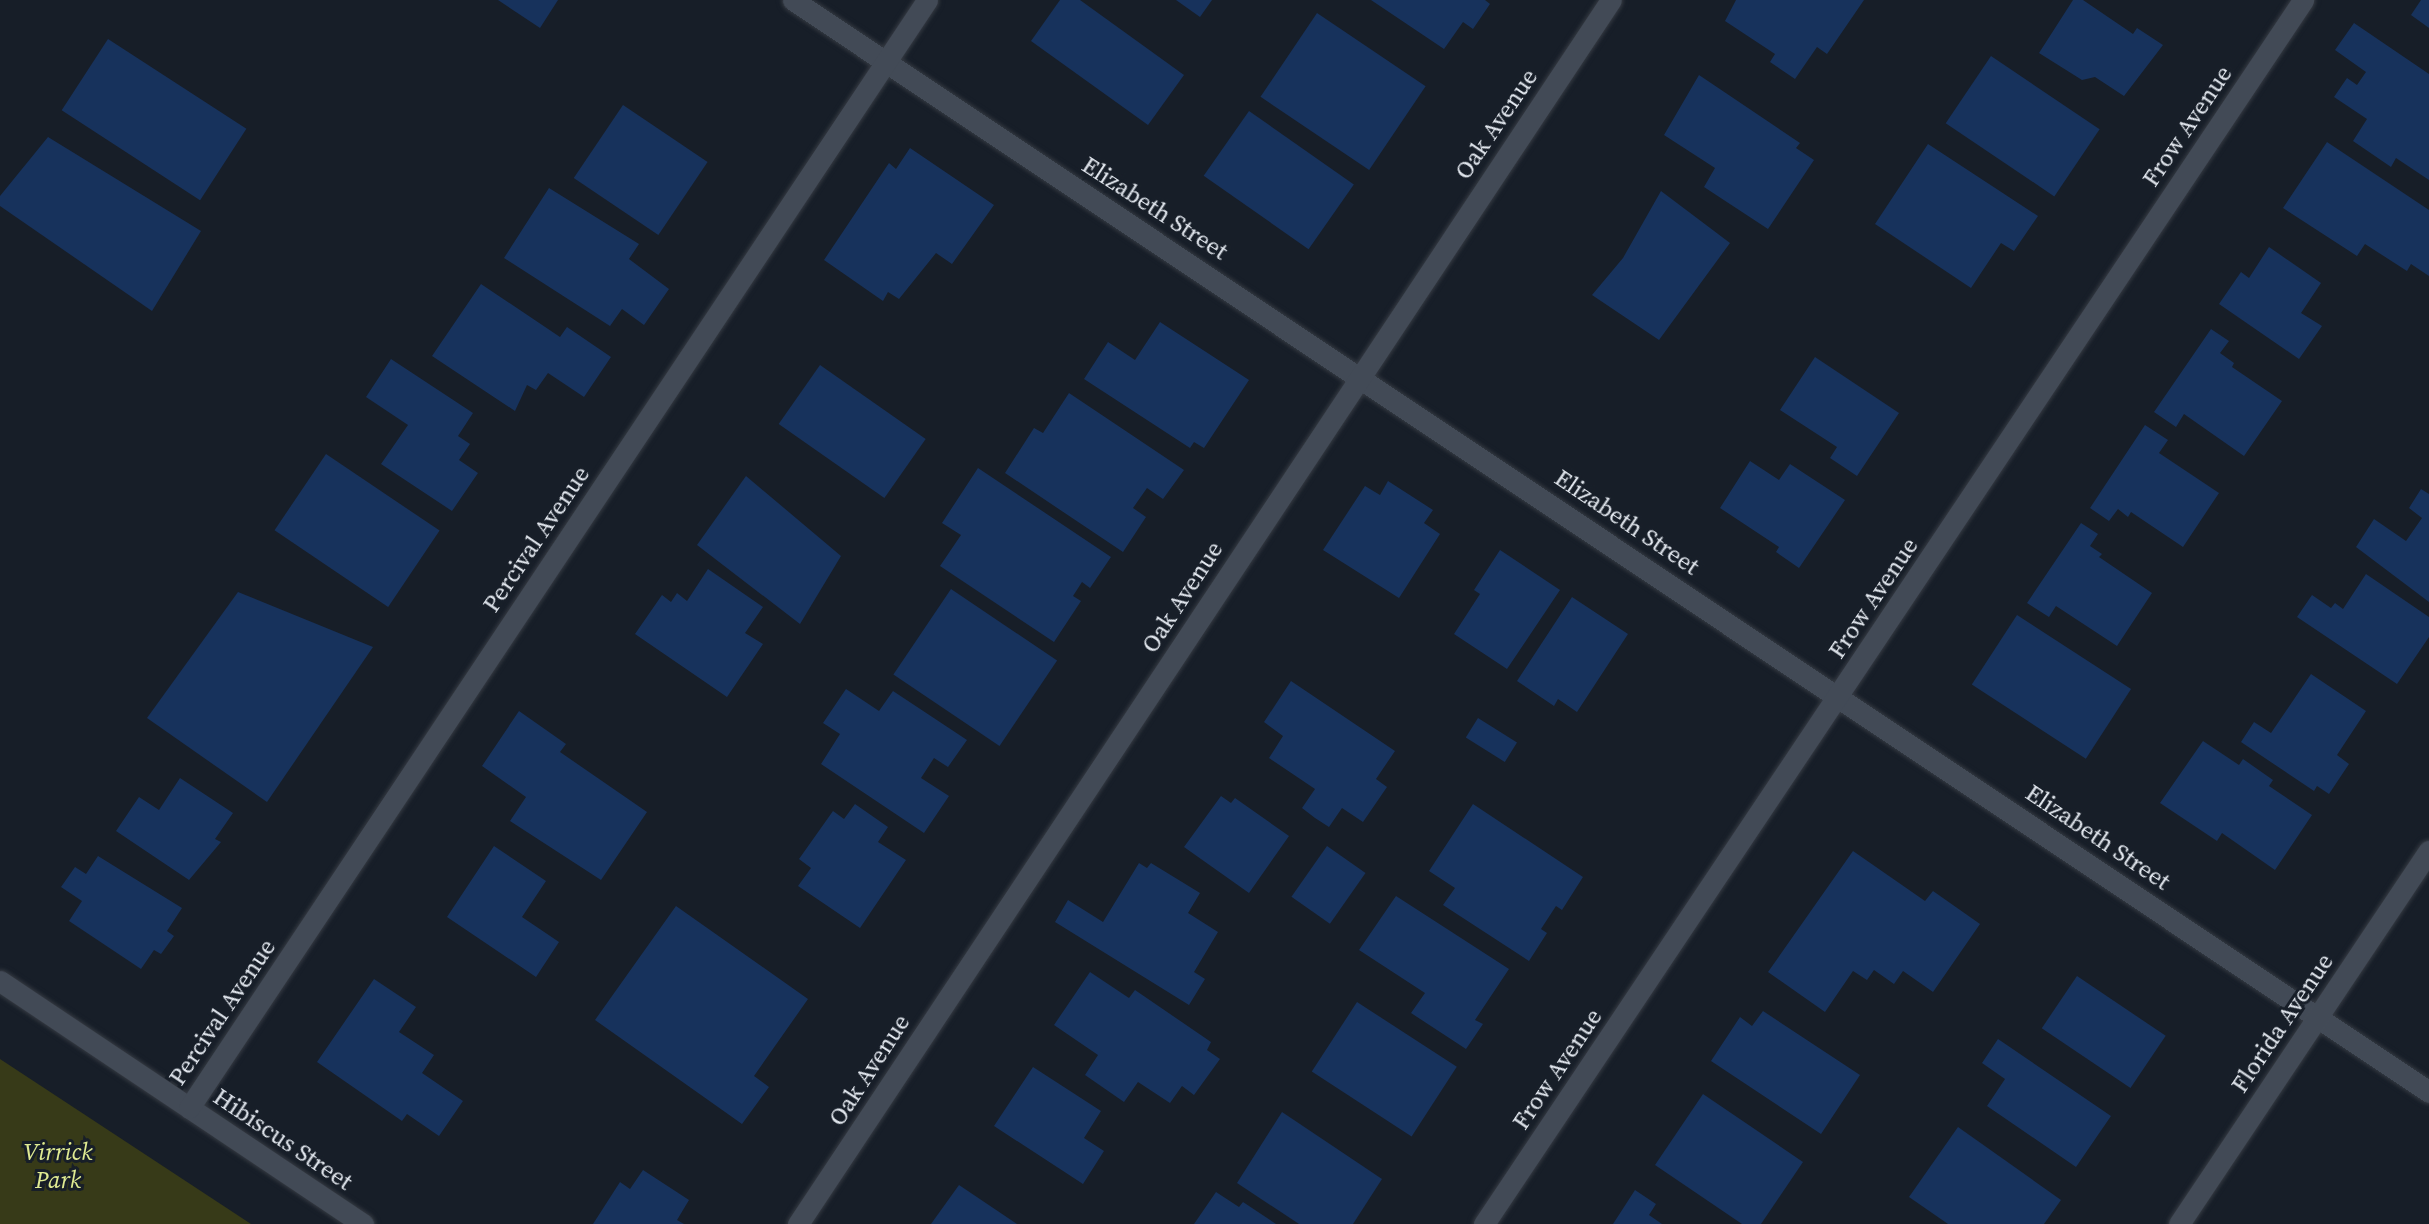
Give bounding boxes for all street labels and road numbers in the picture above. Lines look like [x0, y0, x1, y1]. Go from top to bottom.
street label: Frow Avenue [2136, 60, 2238, 192]
street label: Oak Avenue [1449, 63, 1543, 185]
street label: Elizabeth Street [1077, 150, 1233, 266]
street label: Percival Avenue [477, 461, 595, 617]
street label: Elizabeth Street [1549, 463, 1705, 581]
street label: Frow Avenue [1822, 532, 1924, 664]
street label: Oak Avenue [1135, 536, 1229, 658]
street label: Elizabeth Street [2020, 778, 2176, 896]
street label: Percival Avenue [163, 934, 281, 1090]
street label: Florida Avenue [2225, 948, 2339, 1098]
street label: Frow Avenue [1506, 1003, 1608, 1135]
street label: Oak Avenue [822, 1009, 916, 1131]
street label: Hibiscus Street [208, 1082, 358, 1196]

